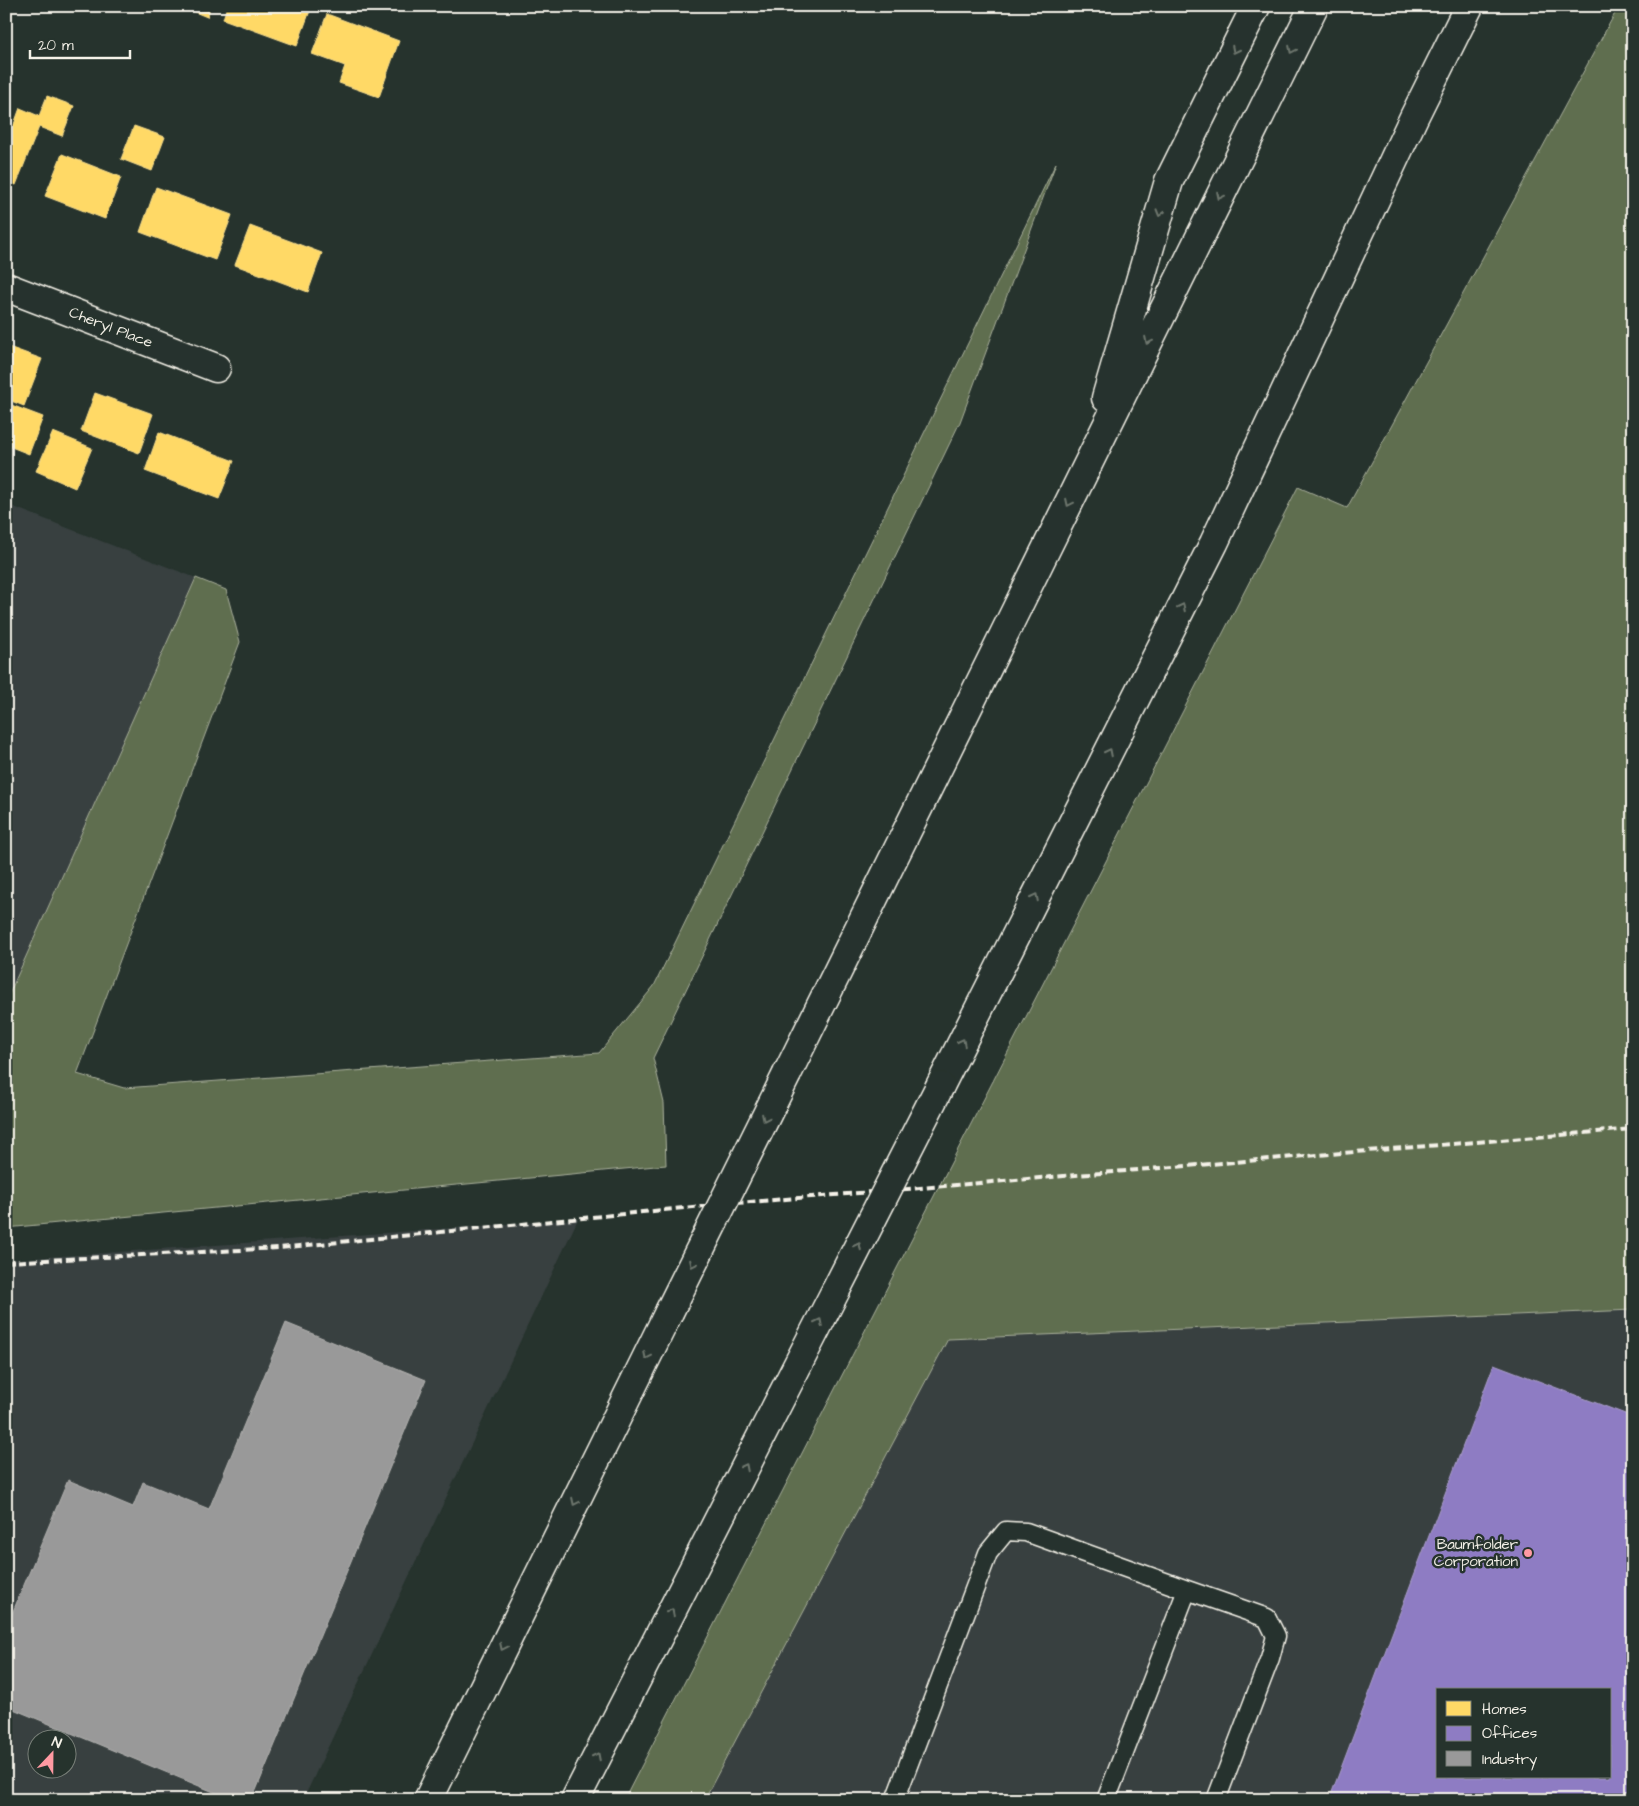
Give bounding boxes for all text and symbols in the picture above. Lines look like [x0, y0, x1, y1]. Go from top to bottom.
scale bar [30, 28, 130, 60]
text: 20 m [38, 35, 74, 56]
one-way arrow [1231, 45, 1241, 54]
one-way arrow [1288, 45, 1299, 54]
one-way arrow [1217, 190, 1227, 199]
one-way arrow [1155, 208, 1165, 217]
street label: Cheryl Place [66, 302, 156, 354]
one-way arrow [1144, 336, 1155, 345]
one-way arrow [1065, 498, 1075, 507]
one-way arrow [1176, 603, 1186, 612]
one-way arrow [1103, 748, 1113, 757]
one-way arrow [1029, 893, 1039, 902]
one-way arrow [956, 1038, 966, 1047]
one-way arrow [761, 1113, 771, 1122]
one-way arrow [852, 1243, 862, 1252]
one-way arrow [689, 1259, 699, 1268]
one-way arrow [813, 1319, 823, 1328]
one-way arrow [643, 1351, 654, 1360]
one-way arrow [739, 1463, 749, 1472]
one-way arrow [571, 1497, 582, 1506]
place label: Baumfolder Corporation [1434, 1534, 1518, 1572]
marker: Baumfolder Corporation [1522, 1547, 1534, 1559]
one-way arrow [665, 1608, 675, 1617]
one-way arrow [500, 1642, 510, 1651]
legend [1436, 1688, 1612, 1778]
text: Homes [1482, 1699, 1527, 1720]
text: Offices [1482, 1723, 1538, 1744]
north arrow [28, 1728, 78, 1778]
text: N [49, 1732, 65, 1754]
text: Industry [1482, 1749, 1537, 1771]
one-way arrow [591, 1753, 601, 1762]

